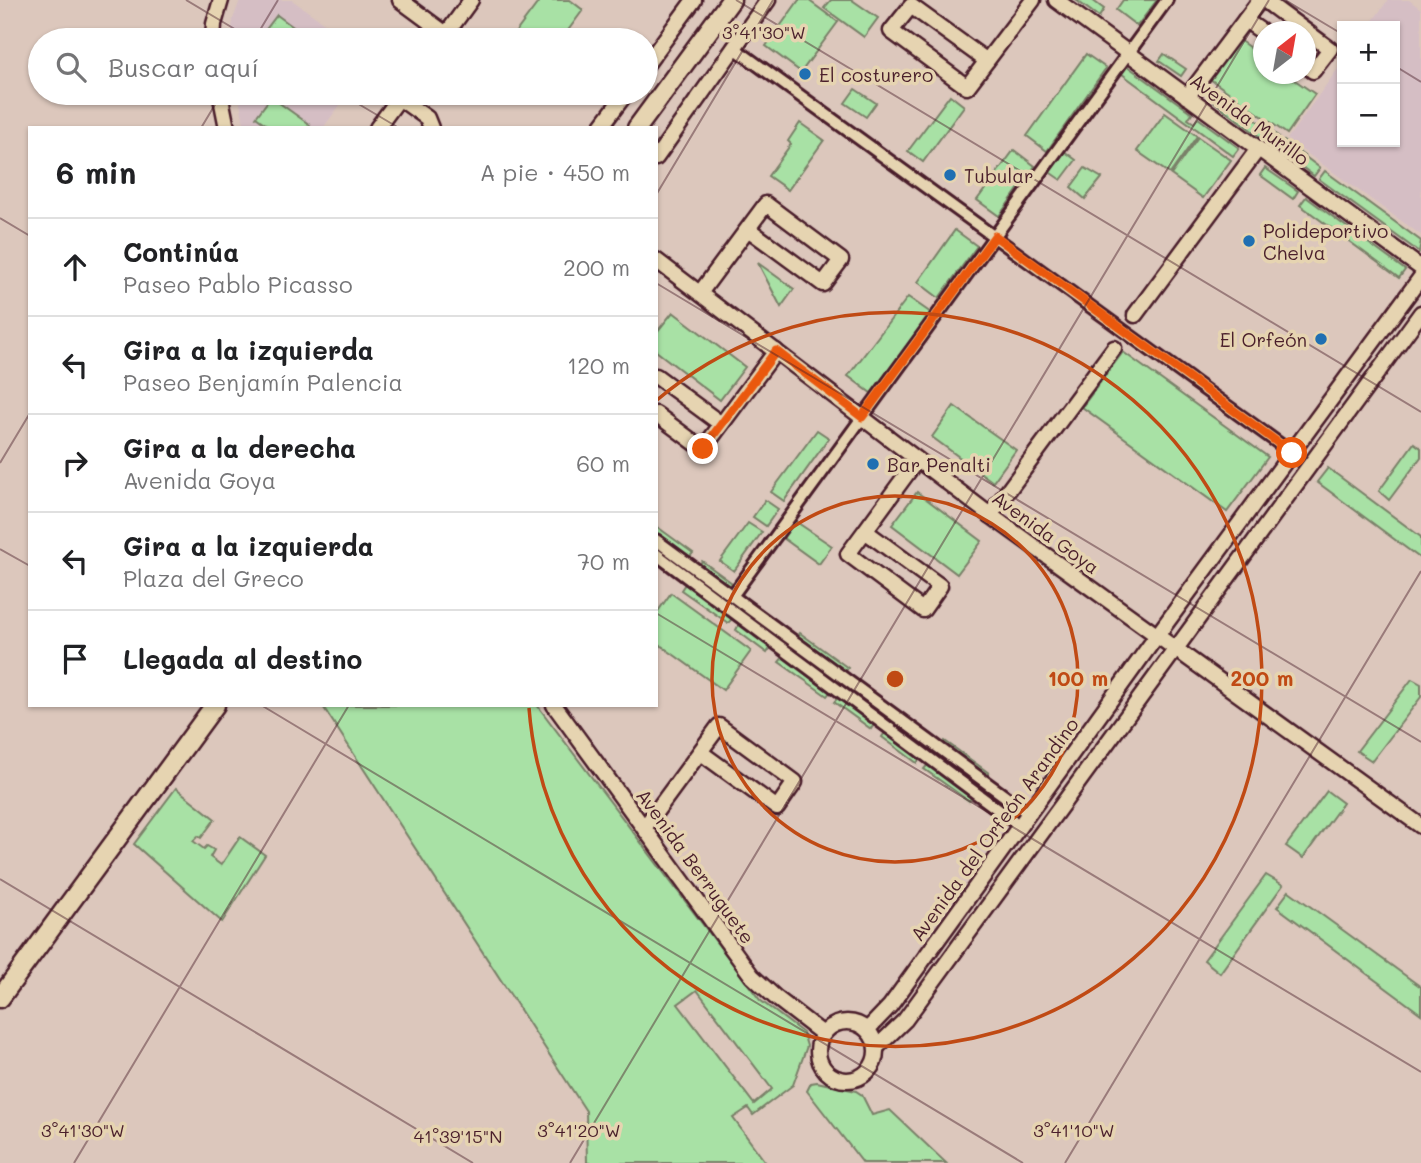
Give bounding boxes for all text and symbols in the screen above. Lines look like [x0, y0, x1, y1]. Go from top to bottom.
text: 3°41'30"W [722, 20, 806, 44]
north arrow [1253, 21, 1316, 84]
map controls [1337, 21, 1400, 147]
button: + [1337, 21, 1400, 84]
search box [28, 28, 658, 105]
icon: search [52, 48, 90, 86]
text: Buscar aquí [108, 50, 259, 84]
place label: El costurero [819, 62, 933, 87]
marker: El costurero [797, 66, 813, 82]
street label: Avenida Murillo [1186, 67, 1314, 171]
button: − [1337, 84, 1400, 147]
text: 6 min [56, 152, 136, 192]
text: A pie · 450 m [480, 157, 630, 187]
place label: Tubular [964, 163, 1034, 188]
marker: Tubular [942, 167, 958, 183]
place label: Polideportivo Chelva [1263, 218, 1388, 265]
marker: Polideportivo Chelva [1241, 233, 1257, 249]
text: Continúa [123, 235, 239, 269]
icon: ahead [56, 248, 94, 286]
text: 200 m [563, 252, 630, 282]
text: Paseo Pablo Picasso [123, 269, 353, 299]
place label: El Orfeón [1220, 327, 1307, 352]
marker: El Orfeón [1313, 331, 1329, 347]
text: Gira a la izquierda [123, 333, 374, 367]
icon: left [56, 346, 94, 384]
text: 120 m [567, 350, 630, 380]
text: Paseo Benjamín Palencia [123, 367, 403, 397]
text: Gira a la derecha [123, 431, 356, 465]
route end [687, 433, 718, 464]
route start [1276, 437, 1307, 468]
icon: right [56, 444, 94, 482]
text: 60 m [576, 448, 630, 478]
place label: Bar Penalti [887, 452, 991, 477]
marker: Bar Penalti [865, 456, 881, 472]
text: Avenida Goya [123, 465, 276, 495]
street label: Avenida Goya [987, 485, 1105, 579]
text: Gira a la izquierda [123, 529, 374, 563]
icon: left [56, 542, 94, 580]
text: 70 m [577, 546, 630, 576]
text: Plaza del Greco [123, 563, 304, 593]
icon: arrive [56, 640, 94, 678]
text: Llegada al destino [123, 642, 362, 676]
text: 100 m [1048, 664, 1108, 691]
text: 200 m [1231, 664, 1293, 691]
centre of rings [883, 667, 907, 691]
street label: Avenida del Orfeón Arandino [904, 712, 1084, 946]
street label: Avenida Berruguete [631, 784, 761, 948]
text: 3°41'30"W [41, 1118, 125, 1142]
text: 3°41'20"W [537, 1118, 621, 1142]
text: 3°41'10"W [1033, 1118, 1115, 1142]
text: 41°39'15"N [414, 1124, 502, 1148]

